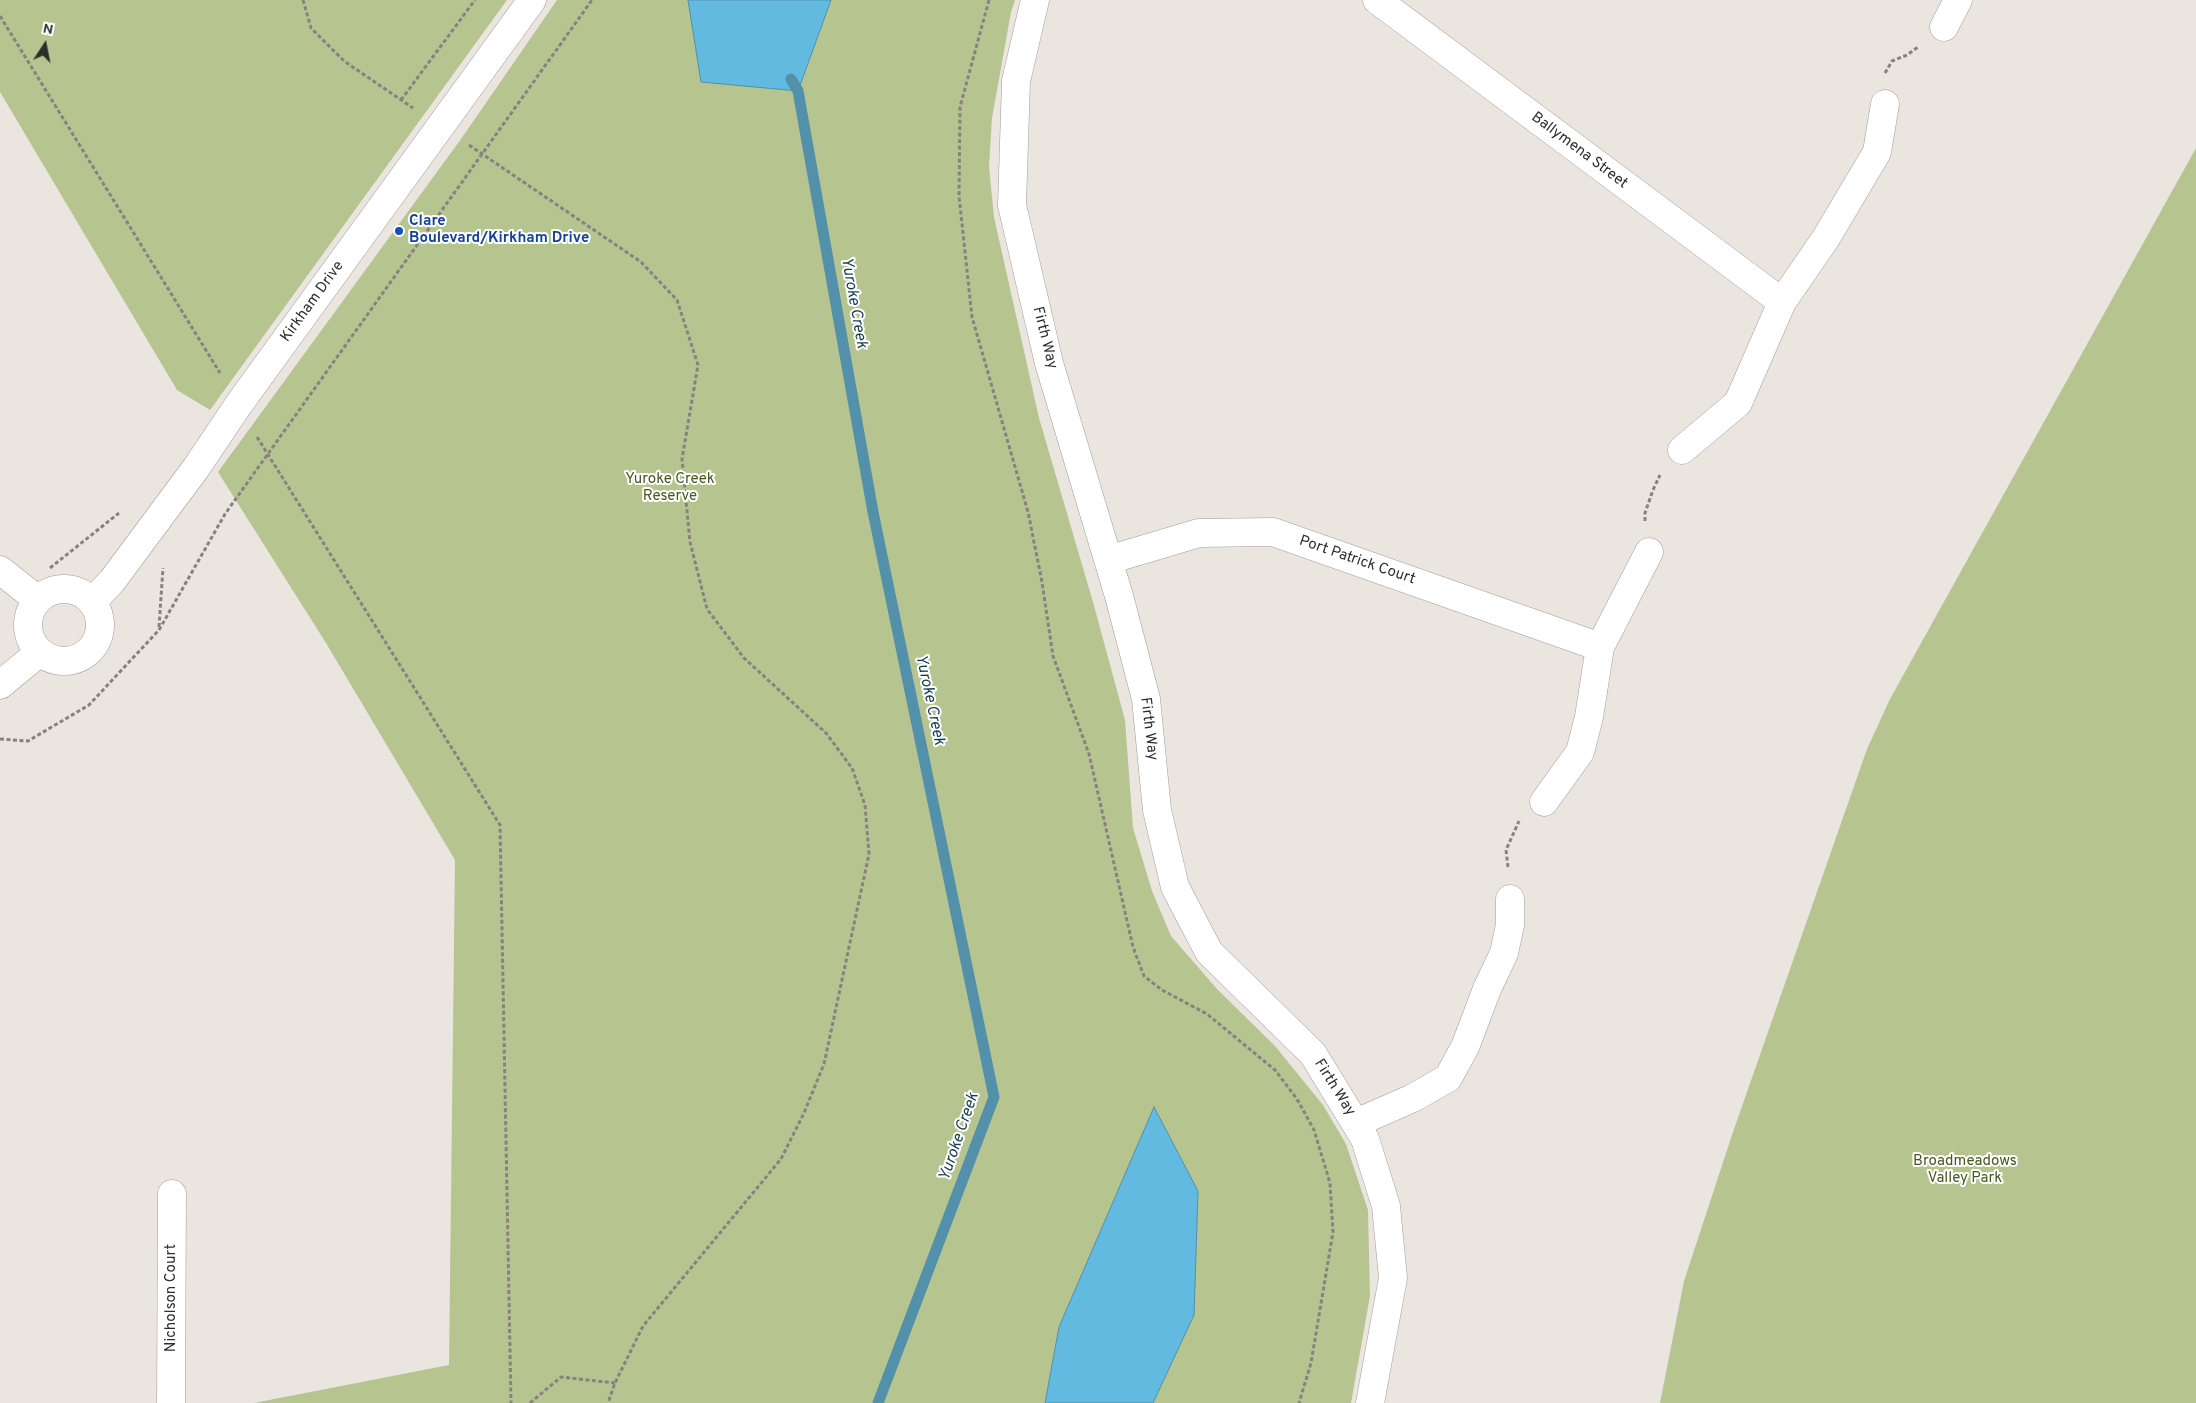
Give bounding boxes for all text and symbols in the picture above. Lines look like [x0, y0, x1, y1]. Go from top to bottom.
north arrow [20, 20, 70, 70]
text: N [41, 20, 55, 39]
street label: Ballymena Street [1527, 109, 1631, 193]
place label: Clare Boulevard/Kirkham Drive [409, 213, 589, 248]
marker: Clare Boulevard/Kirkham Drive [393, 225, 405, 237]
water label: Yuroke Creek [836, 256, 870, 350]
street label: Kirkham Drive [278, 258, 348, 346]
street label: Firth Way [1028, 305, 1060, 371]
park label: Yuroke Creek Reserve [625, 471, 715, 506]
street label: Port Patrick Court [1296, 533, 1418, 589]
water label: Yuroke Creek [910, 653, 948, 747]
street label: Firth Way [1135, 696, 1161, 762]
street label: Firth Way [1310, 1056, 1358, 1120]
water label: Yuroke Creek [936, 1090, 984, 1184]
park label: Broadmeadows Valley Park [1913, 1153, 2017, 1188]
street label: Nicholson Court [163, 1244, 181, 1352]

